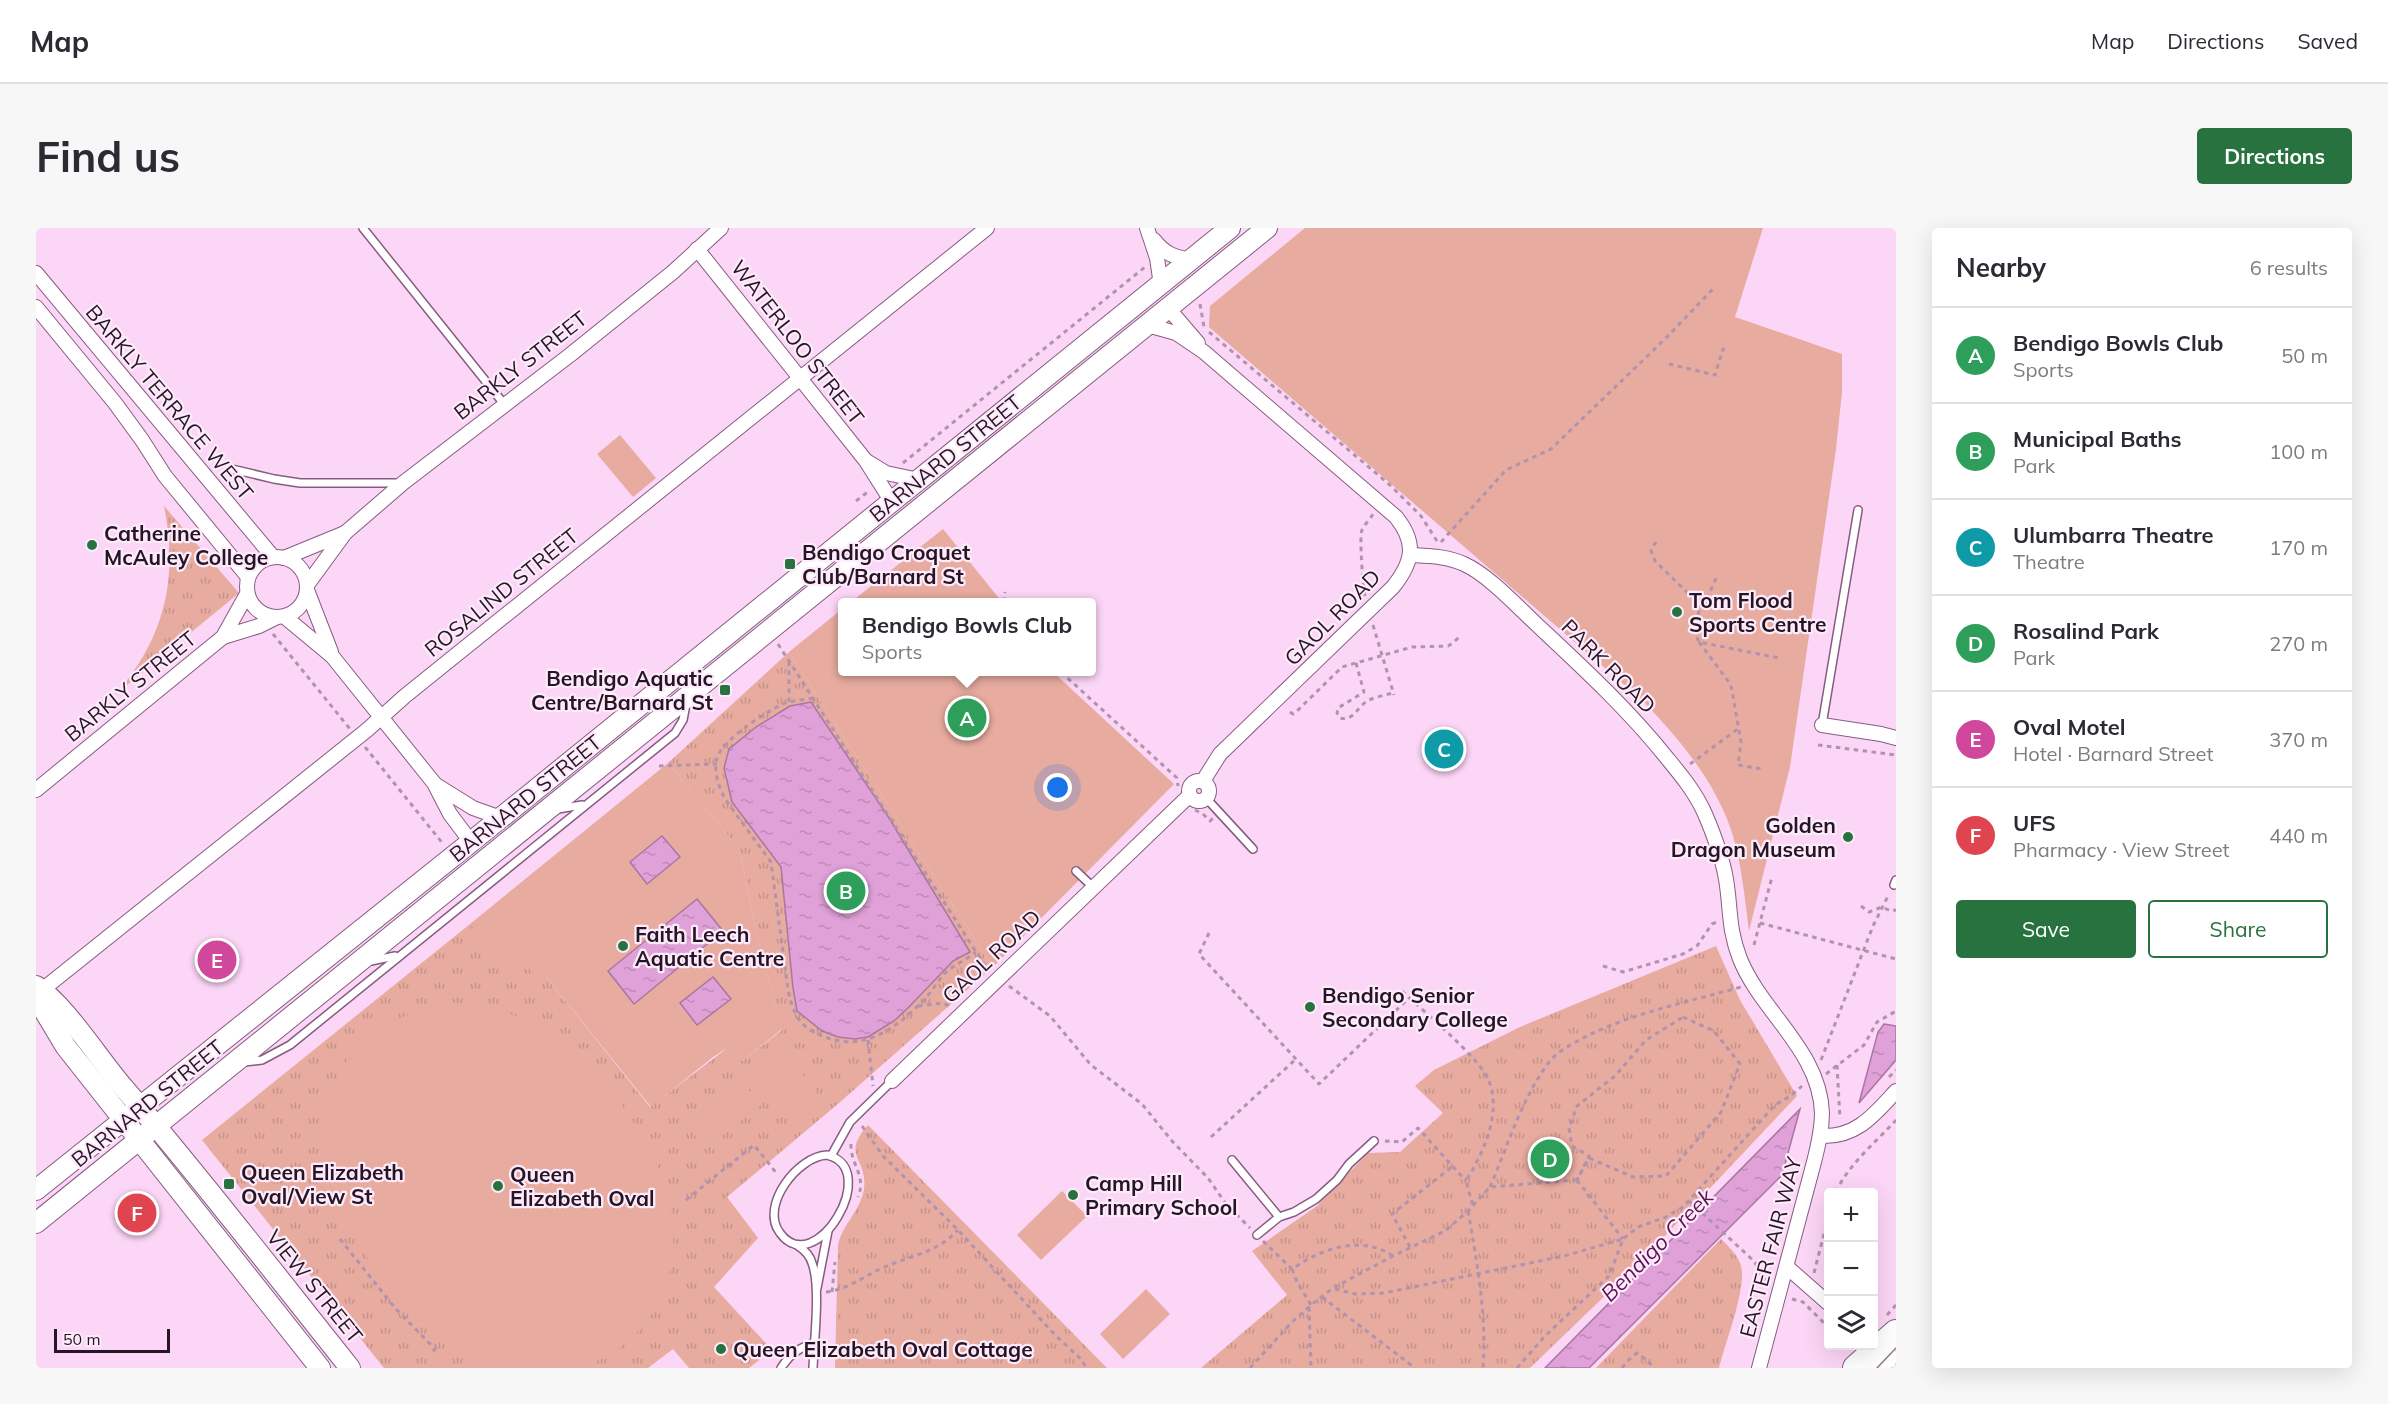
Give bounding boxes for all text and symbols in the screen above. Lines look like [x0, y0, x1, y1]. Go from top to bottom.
text: Map [30, 24, 89, 59]
text: Map [2091, 28, 2134, 54]
text: Directions [2167, 28, 2264, 54]
text: Saved [2297, 28, 2358, 54]
button: Directions [2197, 128, 2352, 184]
text: Find us [36, 130, 180, 183]
text: Nearby [1956, 251, 2046, 284]
street label: WATERLOO STREET [726, 255, 870, 430]
text: 6 results [2250, 255, 2328, 280]
street label: BARKLY TERRACE WEST [81, 299, 259, 505]
street label: BARKLY STREET [448, 305, 592, 425]
text: Bendigo Bowls Club [2013, 329, 2223, 357]
text: A [1968, 343, 1983, 368]
text: 50 m [2281, 343, 2328, 368]
text: Sports [2013, 357, 2074, 382]
street label: BARNARD STREET [864, 389, 1026, 527]
text: Municipal Baths [2013, 425, 2182, 453]
text: B [1969, 439, 1982, 464]
text: 100 m [2269, 439, 2328, 464]
text: Park [2013, 453, 2055, 478]
place label: Catherine McAuley College [104, 520, 268, 570]
text: Ulumbarra Theatre [2013, 521, 2214, 549]
street label: ROSALIND STREET [419, 522, 583, 662]
text: C [1969, 535, 1982, 560]
text: 170 m [2269, 535, 2328, 560]
marker: Catherine McAuley College [85, 538, 99, 552]
place label: Bendigo Croquet Club/Barnard St [802, 539, 970, 589]
text: Theatre [2013, 549, 2085, 574]
marker: Bendigo Croquet Club/Barnard St [783, 557, 797, 571]
street label: GAOL ROAD [1279, 564, 1385, 670]
place label: Tom Flood Sports Centre [1689, 587, 1826, 637]
popup [838, 598, 1096, 676]
marker: Tom Flood Sports Centre [1670, 605, 1684, 619]
text: Bendigo Bowls Club [862, 611, 1072, 639]
street label: PARK ROAD [1557, 614, 1661, 718]
text: Rosalind Park [2013, 617, 2159, 645]
street label: BARKLY STREET [59, 625, 201, 747]
text: D [1968, 631, 1983, 656]
text: 270 m [2269, 631, 2328, 656]
text: Sports [862, 639, 922, 664]
text: Park [2013, 645, 2055, 670]
place label: Bendigo Aquatic Centre/Barnard St [531, 665, 713, 715]
marker: Bendigo Aquatic Centre/Barnard St [718, 683, 732, 697]
pin: A [948, 696, 986, 740]
text: Oval Motel [2013, 713, 2126, 741]
pin: C [1424, 726, 1464, 772]
text: E [1970, 727, 1981, 752]
text: 370 m [2269, 727, 2328, 752]
street label: BARNARD STREET [444, 729, 606, 867]
text: Hotel · Barnard Street [2013, 741, 2213, 766]
your location [1043, 773, 1072, 802]
text: UFS [2013, 809, 2056, 837]
place label: Golden Dragon Museum [1671, 812, 1836, 862]
text: F [1970, 823, 1981, 848]
text: 440 m [2269, 823, 2328, 848]
marker: Golden Dragon Museum [1841, 830, 1855, 844]
text: Pharmacy · View Street [2013, 837, 2230, 862]
pin: B [826, 868, 866, 914]
button: Save [1956, 900, 2136, 958]
button: Share [2148, 900, 2328, 958]
street label: GAOL ROAD [936, 904, 1046, 1008]
place label: Faith Leech Aquatic Centre [635, 921, 784, 971]
pin: E [198, 938, 237, 982]
marker: Faith Leech Aquatic Centre [616, 939, 630, 953]
place label: Bendigo Senior Secondary College [1322, 982, 1508, 1032]
marker: Bendigo Senior Secondary College [1303, 1000, 1317, 1014]
street label: BARNARD STREET [66, 1034, 228, 1172]
pin: D [1530, 1136, 1570, 1182]
street label: EASTER FAIR WAY [1733, 1154, 1807, 1340]
place label: Queen Elizabeth Oval/View St [241, 1159, 404, 1209]
place label: Queen Elizabeth Oval [510, 1161, 655, 1211]
place label: Camp Hill Primary School [1085, 1170, 1238, 1220]
marker: Queen Elizabeth Oval/View St [222, 1177, 236, 1191]
marker: Queen Elizabeth Oval [491, 1179, 505, 1193]
water label: Bendigo Creek [1595, 1182, 1720, 1307]
marker: Camp Hill Primary School [1066, 1188, 1080, 1202]
map controls [1824, 1188, 1878, 1350]
button: + [1824, 1188, 1878, 1242]
pin: F [118, 1190, 156, 1236]
street label: VIEW STREET [261, 1224, 369, 1348]
button: − [1824, 1242, 1878, 1296]
button: layers [1824, 1296, 1878, 1350]
scale bar [54, 1326, 170, 1354]
text: 50 m [63, 1329, 100, 1349]
place label: Queen Elizabeth Oval Cottage [733, 1336, 1033, 1362]
marker: Queen Elizabeth Oval Cottage [714, 1342, 728, 1356]

